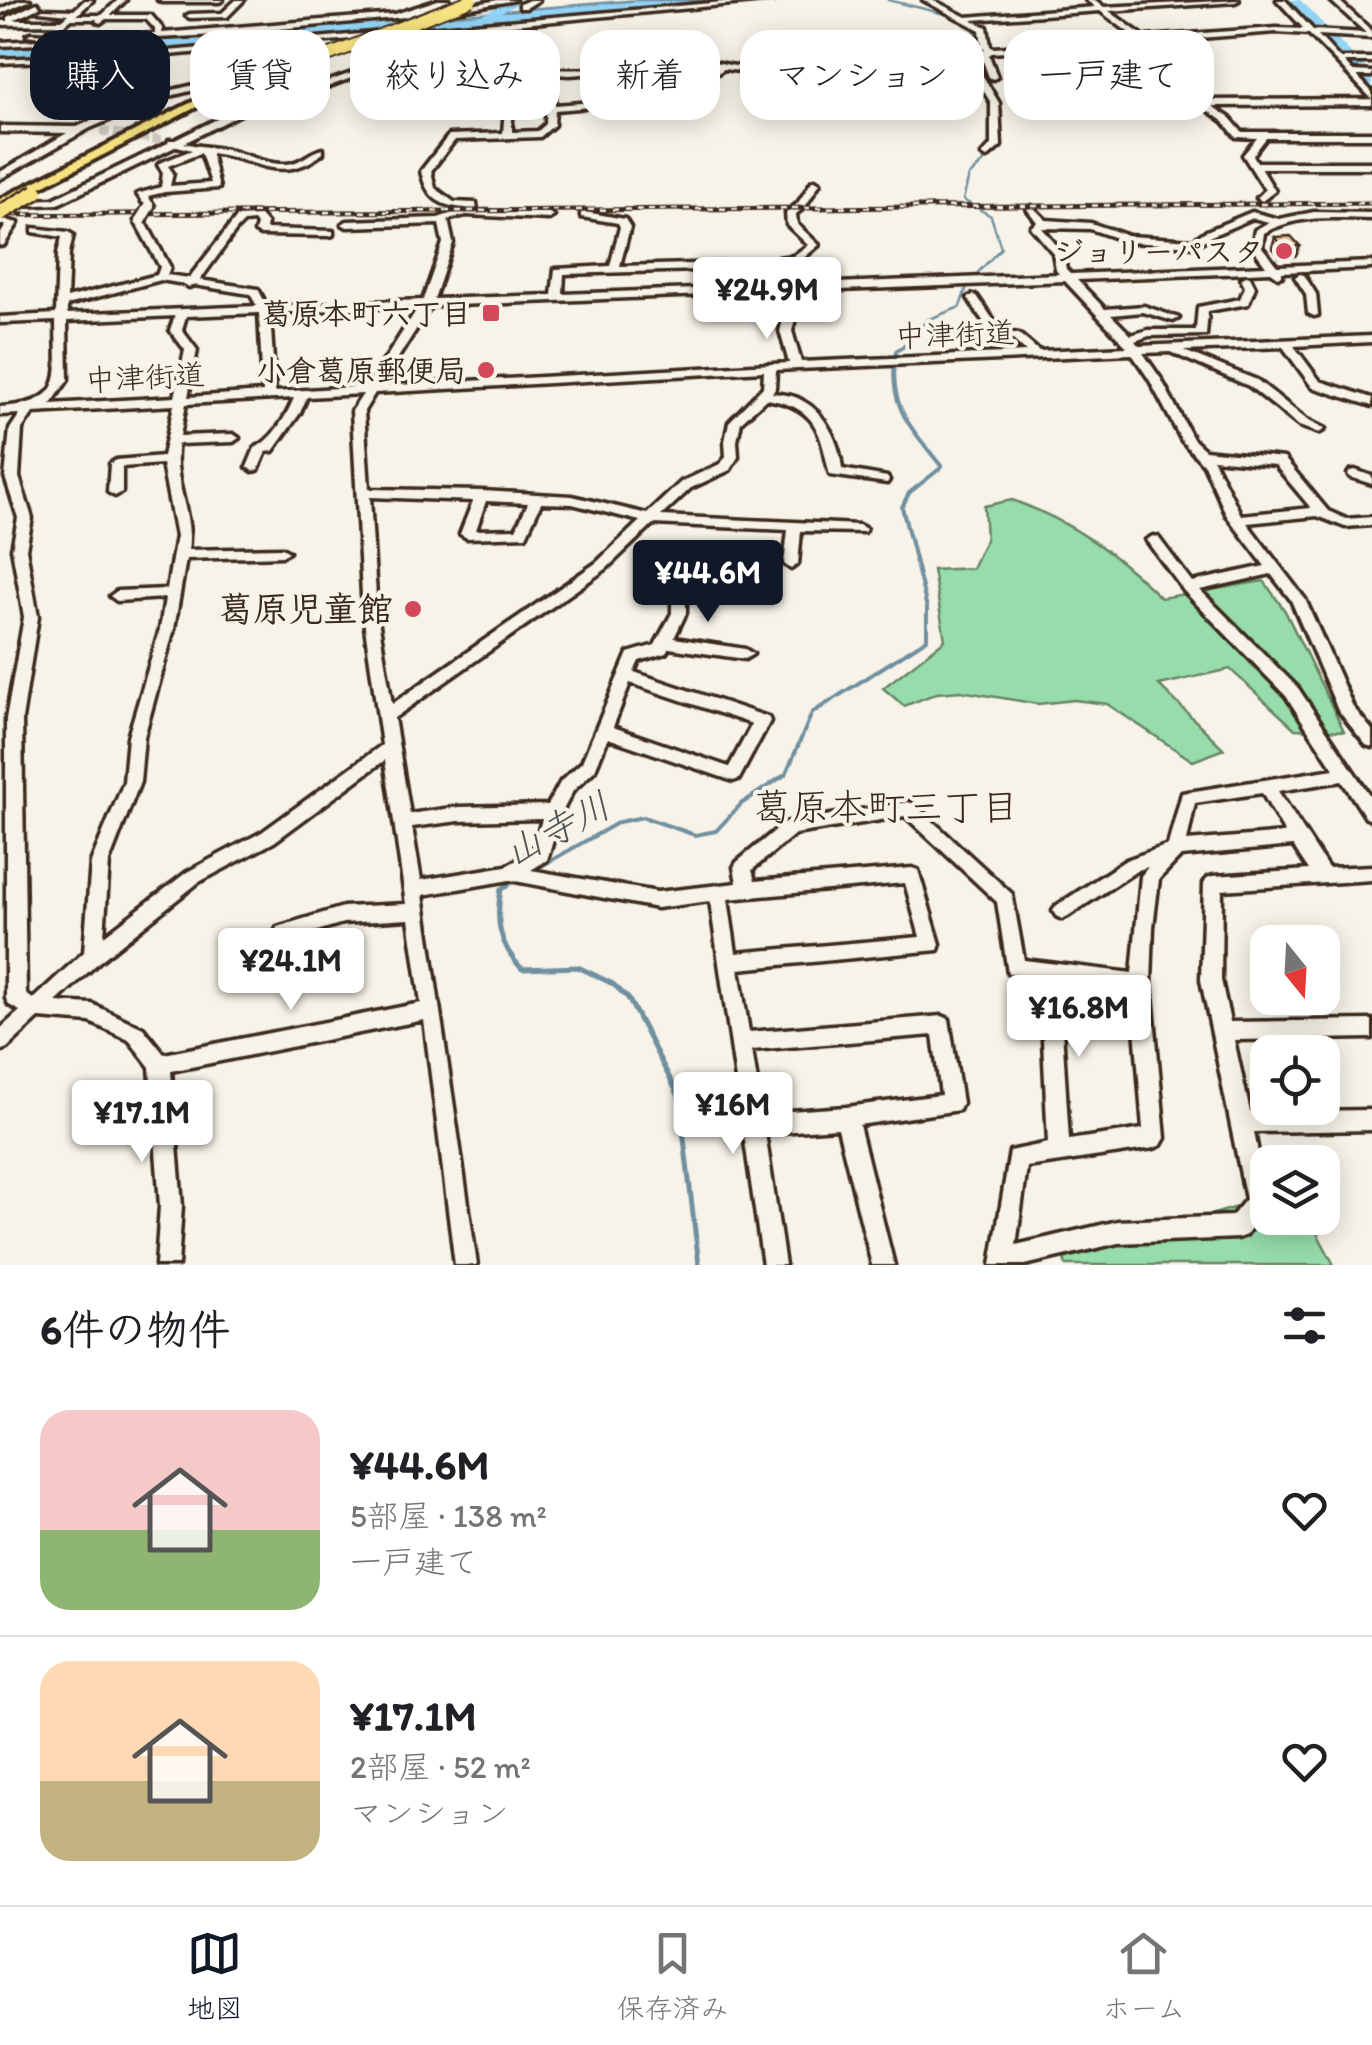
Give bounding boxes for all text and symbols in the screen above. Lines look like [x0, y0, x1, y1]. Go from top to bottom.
chip: 購入 [30, 30, 170, 120]
chip: 賃貸 [190, 30, 330, 120]
chip: 絞り込み [350, 30, 560, 120]
chip: 新着 [580, 30, 720, 120]
chip: マンション [740, 30, 984, 120]
chip: 一戸建て [1004, 30, 1214, 120]
place label: ジョリーパスタ [1053, 233, 1264, 270]
marker: ジョリーパスタ [1273, 240, 1295, 262]
pin: ¥24.9M [686, 257, 848, 342]
text: ¥24.9M [715, 270, 819, 308]
place label: 葛原本町六丁目 [261, 295, 471, 332]
marker: 葛原本町六丁目 [480, 302, 502, 324]
street label: 中津街道 [894, 313, 1016, 355]
place label: 小倉葛原郵便局 [256, 352, 466, 389]
street label: 中津街道 [84, 355, 206, 399]
marker: 小倉葛原郵便局 [475, 359, 497, 381]
pin: ¥44.6M [627, 540, 789, 625]
text: ¥44.6M [655, 553, 761, 591]
place label: 葛原児童館 [218, 588, 393, 630]
marker: 葛原児童館 [402, 598, 424, 620]
water label: 山寺川 [496, 782, 618, 876]
district label: 葛原本町三丁目 [753, 784, 1019, 830]
north arrow [1250, 925, 1340, 1015]
map controls [1250, 925, 1340, 1235]
pin: ¥24.1M [210, 928, 372, 1013]
text: ¥24.1M [240, 941, 342, 979]
pin: ¥16.8M [998, 975, 1160, 1060]
text: ¥16.8M [1029, 988, 1129, 1026]
button: locate [1250, 1035, 1340, 1125]
pin: ¥16M [674, 1072, 792, 1157]
pin: ¥17.1M [61, 1080, 223, 1165]
text: ¥16M [696, 1085, 770, 1123]
text: ¥17.1M [94, 1093, 190, 1131]
button: layers [1250, 1145, 1340, 1235]
icon: filters [1277, 1298, 1332, 1353]
text: 6件の物件 [40, 1304, 230, 1355]
text: ¥44.6M [350, 1439, 490, 1490]
icon: home [120, 1450, 240, 1570]
icon: heart [1277, 1483, 1332, 1538]
text: 5部屋 · 138 m² [350, 1497, 547, 1535]
text: 一戸建て [350, 1543, 478, 1581]
text: ¥17.1M [350, 1690, 477, 1741]
icon: home [120, 1701, 240, 1821]
icon: heart [1277, 1734, 1332, 1789]
text: 2部屋 · 52 m² [350, 1748, 531, 1786]
text: マンション [350, 1794, 509, 1832]
tab: 地図 [187, 1926, 243, 2026]
tab: 保存済み [617, 1926, 729, 2026]
tab: ホーム [1102, 1926, 1185, 2026]

